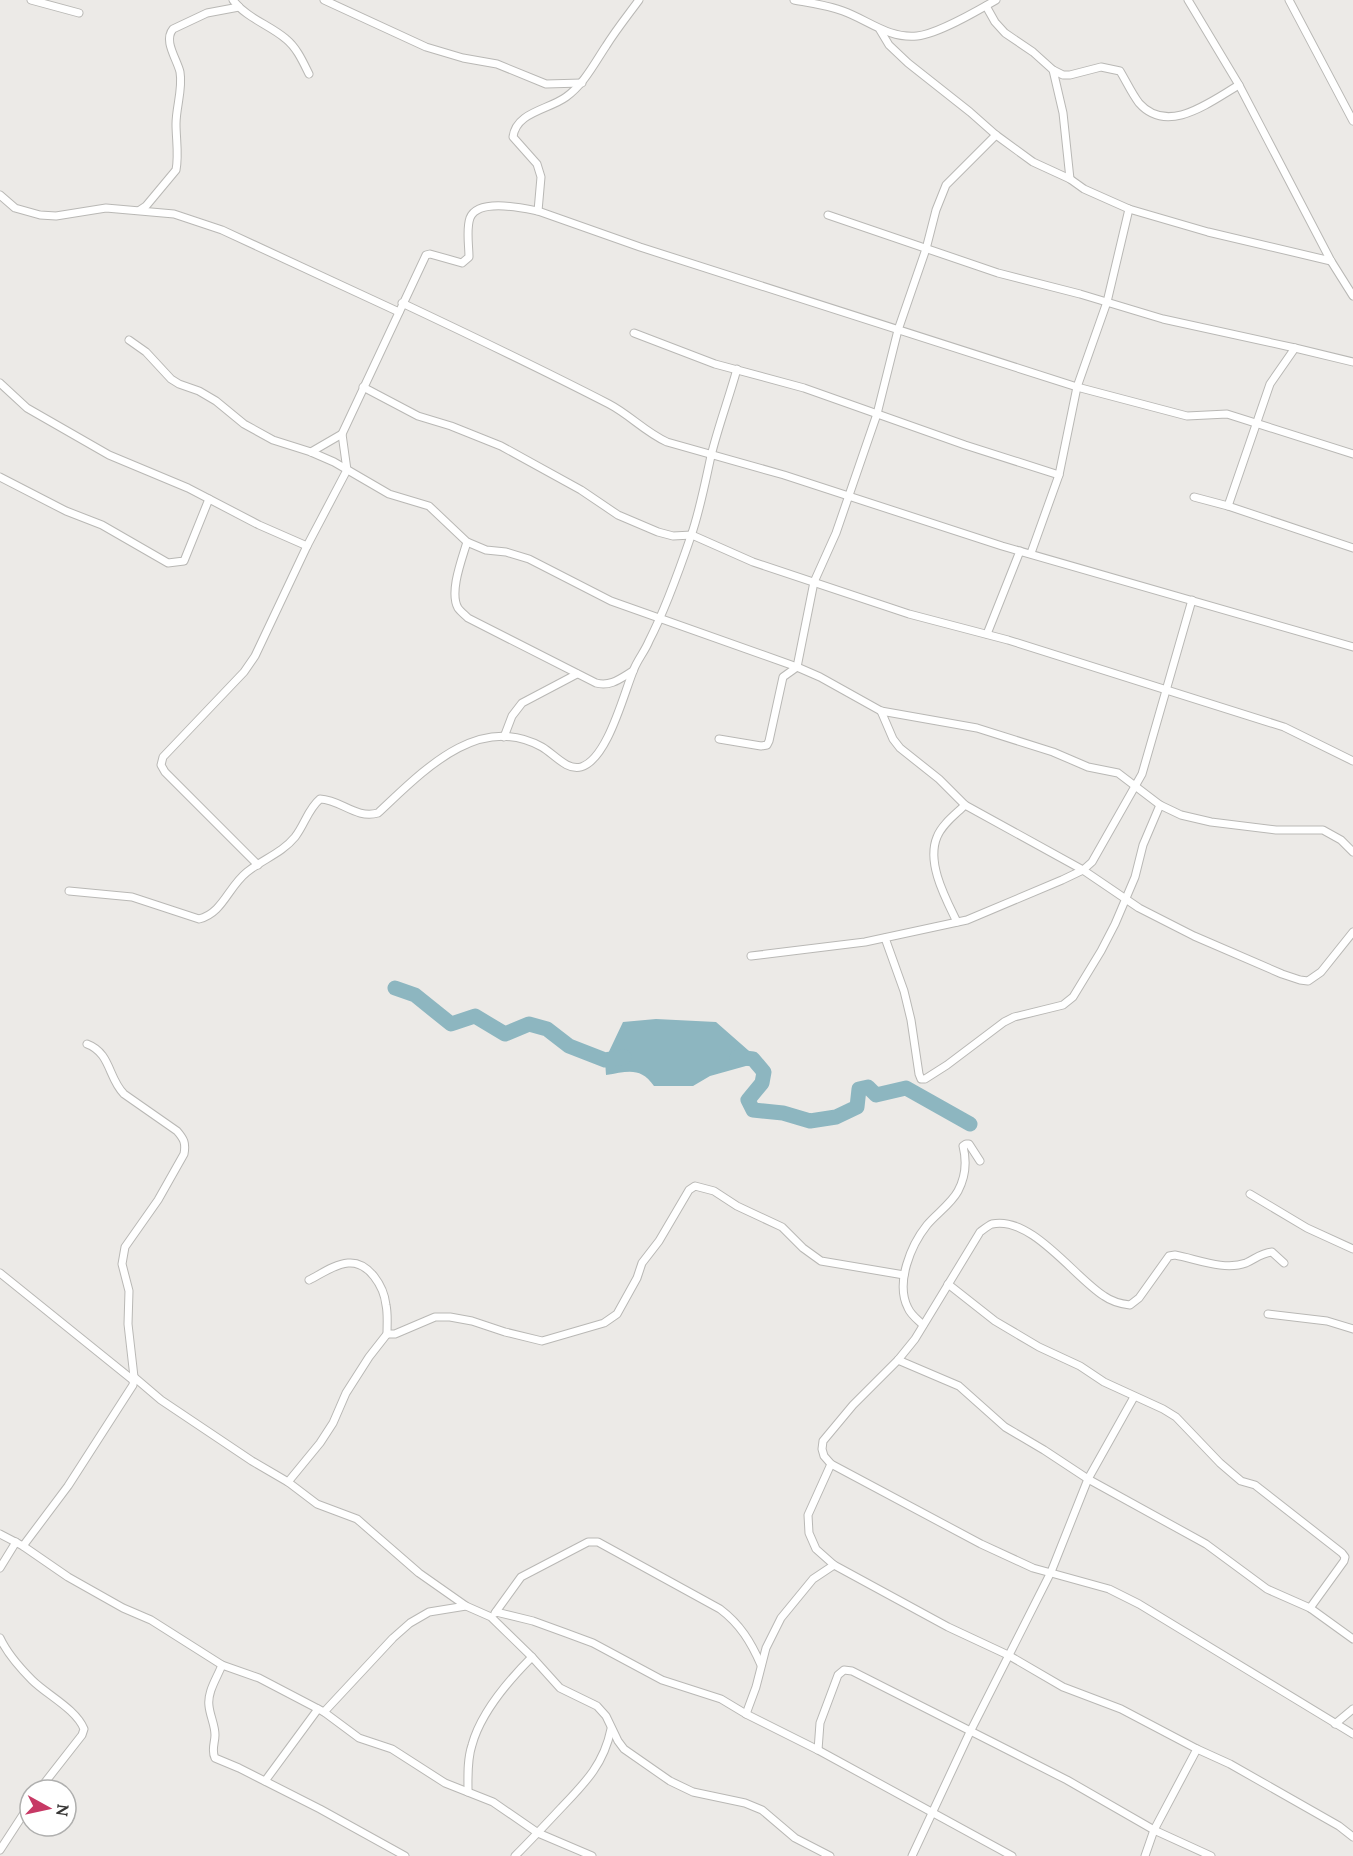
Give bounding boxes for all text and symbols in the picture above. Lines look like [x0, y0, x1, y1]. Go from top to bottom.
north arrow [18, 1778, 78, 1838]
text: N [52, 1803, 74, 1818]

